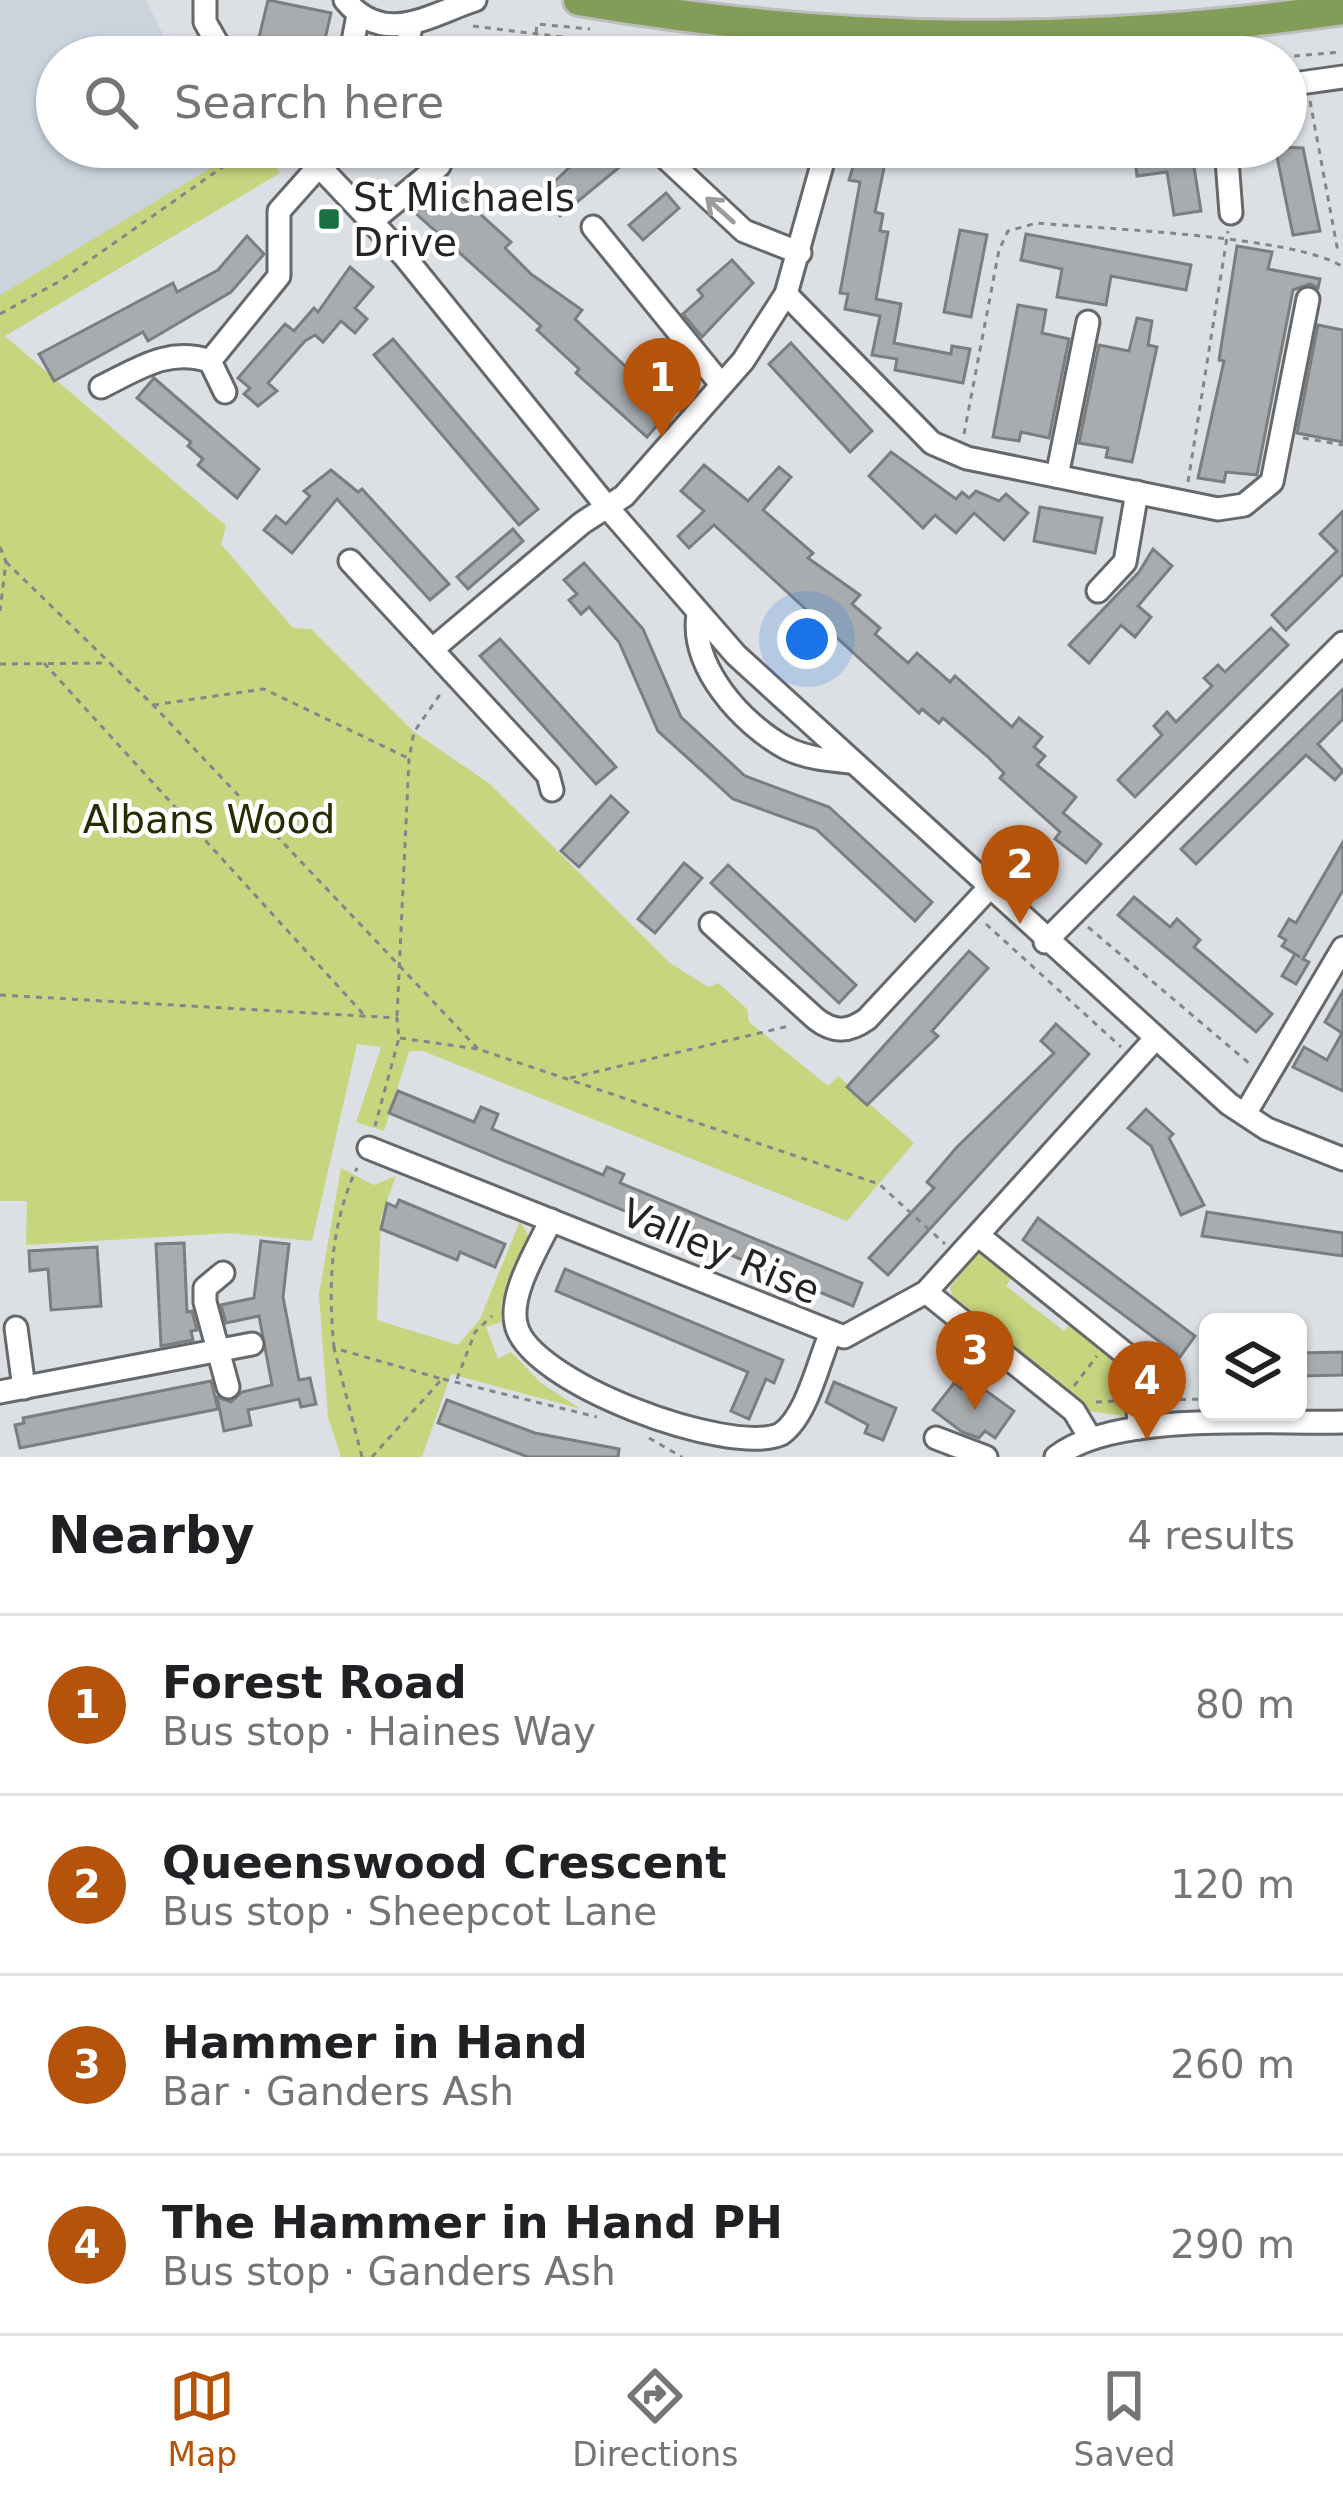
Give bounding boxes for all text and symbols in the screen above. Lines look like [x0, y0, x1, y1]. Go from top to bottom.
search box [36, 36, 1307, 168]
icon: search [78, 69, 144, 135]
text: Search here [174, 76, 444, 129]
place label: St Michaels Drive [353, 175, 575, 265]
one-way arrow [706, 197, 736, 224]
marker: St Michaels Drive [316, 206, 342, 232]
pin: 1 [623, 338, 701, 437]
your location [777, 609, 837, 669]
park label: Albans Wood [83, 797, 335, 842]
pin: 2 [981, 825, 1059, 924]
street label: Valley Rise [615, 1190, 827, 1313]
pin: 3 [936, 1311, 1014, 1410]
map controls [1199, 1313, 1307, 1421]
button: layers [1199, 1313, 1307, 1421]
pin: 4 [1108, 1341, 1186, 1440]
text: Nearby [48, 1506, 255, 1565]
text: 4 results [1127, 1513, 1295, 1558]
text: Forest Road [162, 1656, 467, 1709]
text: 1 [73, 1682, 101, 1727]
text: 80 m [1195, 1682, 1295, 1727]
text: Bus stop · Haines Way [162, 1709, 596, 1754]
text: Queenswood Crescent [162, 1836, 727, 1889]
text: 2 [73, 1862, 101, 1907]
text: 120 m [1170, 1862, 1295, 1907]
text: Bus stop · Sheepcot Lane [162, 1889, 657, 1934]
text: Hammer in Hand [162, 2016, 588, 2069]
text: 3 [73, 2042, 101, 2087]
text: 260 m [1170, 2042, 1295, 2087]
text: Bar · Ganders Ash [162, 2069, 514, 2114]
text: The Hammer in Hand PH [162, 2196, 783, 2249]
text: 4 [73, 2222, 101, 2267]
text: 290 m [1170, 2222, 1295, 2267]
text: Bus stop · Ganders Ash [162, 2249, 616, 2294]
tab: Map [168, 2363, 237, 2474]
tab: Directions [572, 2363, 738, 2474]
tab: Saved [1074, 2363, 1175, 2474]

